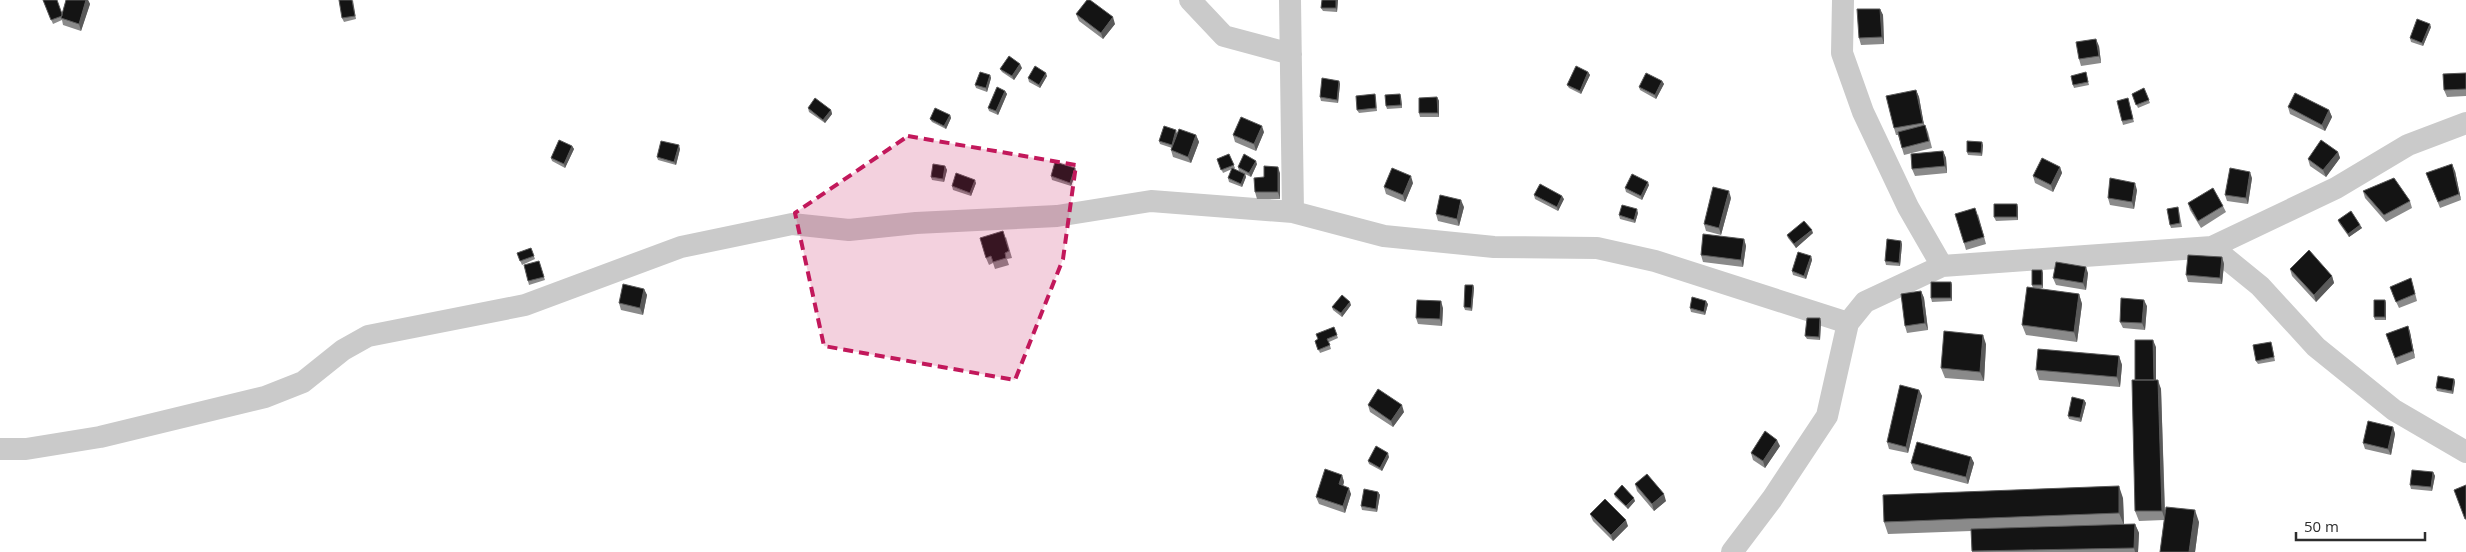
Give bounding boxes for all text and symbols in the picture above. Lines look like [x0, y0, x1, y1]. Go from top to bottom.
scale bar [2296, 510, 2425, 542]
text: 50 m [2304, 516, 2339, 536]

